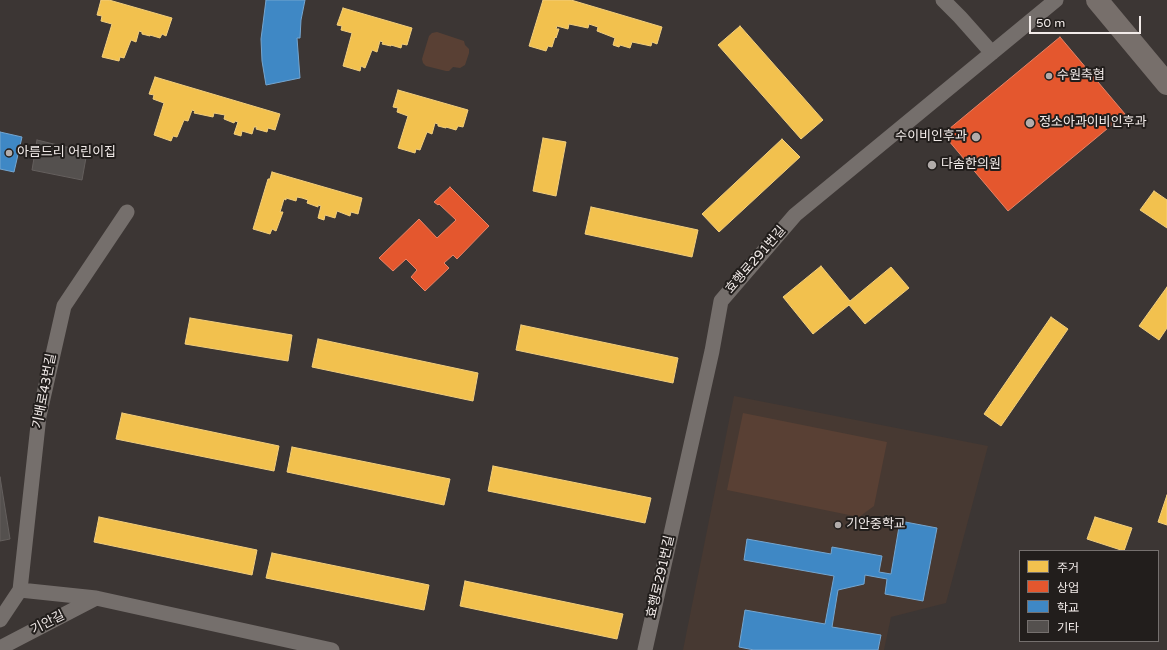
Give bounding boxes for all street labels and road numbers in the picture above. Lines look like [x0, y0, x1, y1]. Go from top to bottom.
street label: 효행로291번길 [722, 223, 790, 297]
street label: 기배로43번길 [30, 352, 60, 430]
street label: 효행로291번길 [644, 534, 678, 620]
street label: 기안길 [28, 608, 68, 638]

